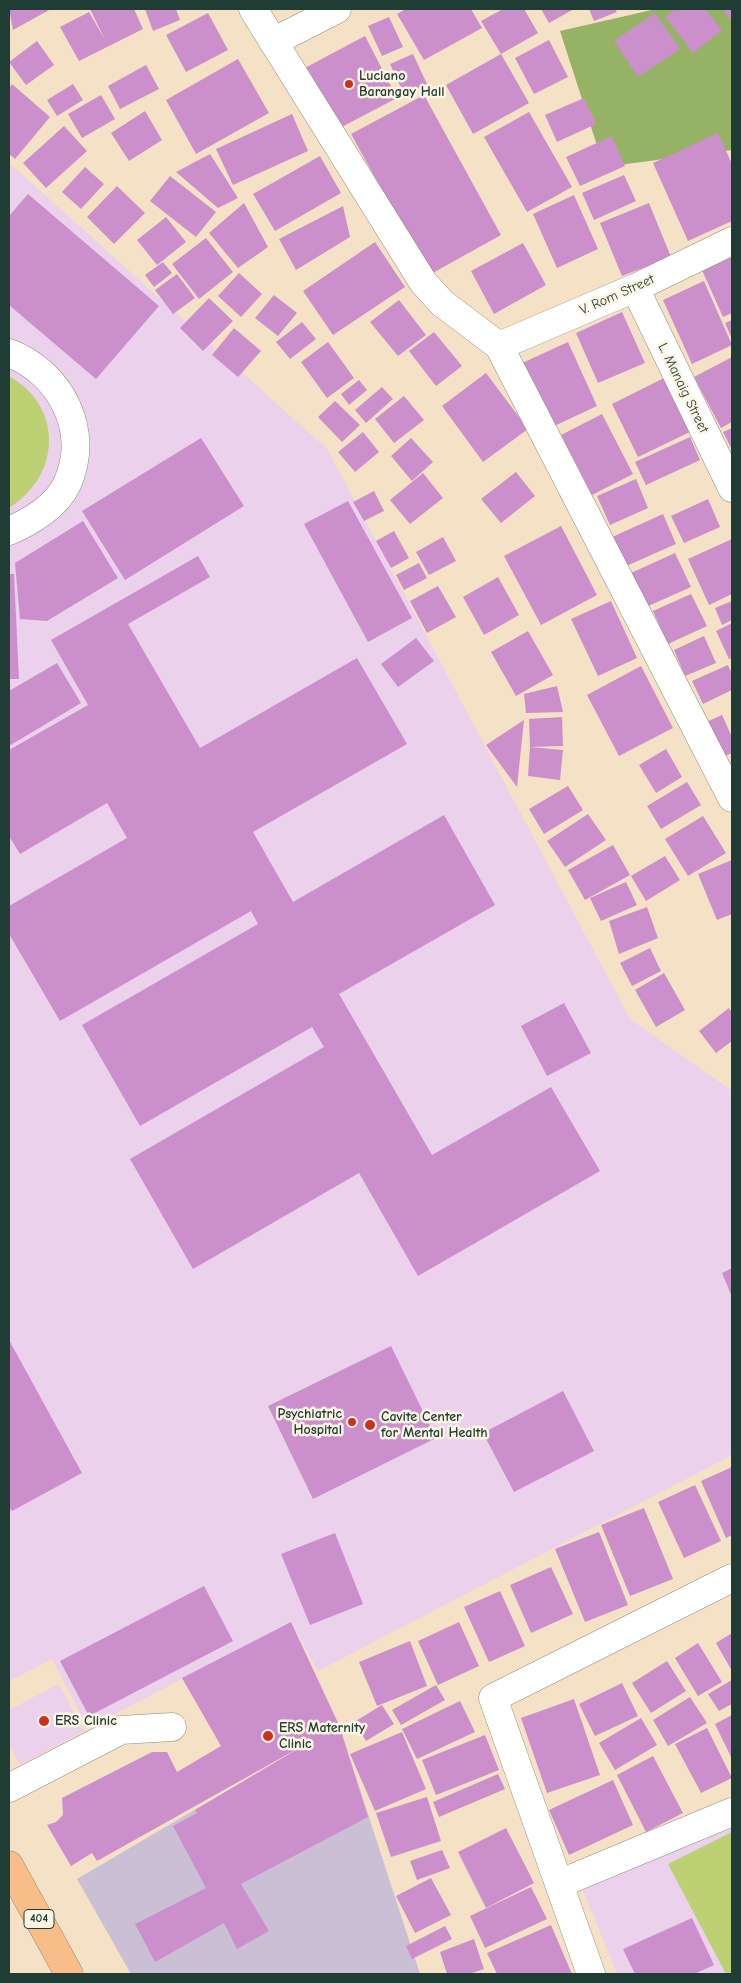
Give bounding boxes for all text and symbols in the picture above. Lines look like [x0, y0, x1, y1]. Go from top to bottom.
place label: Luciano Barangay Hall [359, 68, 444, 100]
marker: Luciano Barangay Hall [343, 78, 355, 90]
street label: V. Rom Street [577, 271, 657, 319]
street label: L. Manaig Street [654, 340, 712, 436]
place label: Psychiatric Hospital [277, 1406, 342, 1438]
place label: Cavite Center for Mental Health [381, 1409, 488, 1441]
marker: Psychiatric Hospital [346, 1416, 358, 1428]
marker: Cavite Center for Mental Health [363, 1418, 377, 1432]
place label: ERS Clinic [55, 1713, 117, 1729]
marker: ERS Clinic [37, 1714, 51, 1728]
place label: ERS Maternity Clinic [279, 1720, 365, 1752]
marker: ERS Maternity Clinic [261, 1729, 275, 1743]
road number: 404 [24, 1910, 54, 1928]

